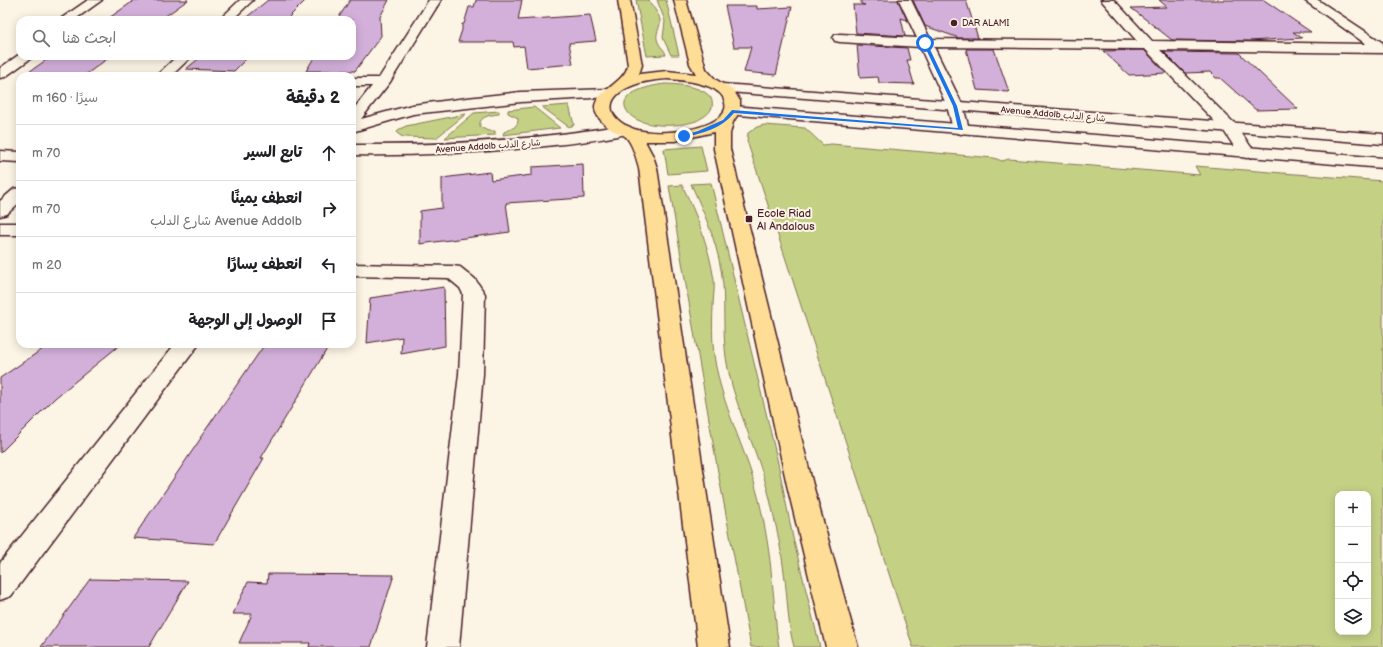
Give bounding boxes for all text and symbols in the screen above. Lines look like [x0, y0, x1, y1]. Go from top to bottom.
search box [16, 16, 356, 60]
marker: DAR ALAMI [949, 18, 959, 28]
place label: DAR ALAMI [962, 18, 1010, 29]
icon: search [30, 27, 52, 49]
text: ابحث هنا [62, 29, 116, 48]
route start [916, 34, 934, 52]
text: 2 دقيقة [286, 88, 340, 108]
text: سيرًا · 160 m [32, 90, 98, 106]
street label: Avenue Addolb شارع الدلب [1000, 104, 1106, 125]
route end [675, 127, 693, 145]
street label: Avenue Addolb شارع الدلب [435, 137, 541, 156]
icon: ahead [318, 142, 340, 164]
text: تابع السير [244, 143, 302, 162]
text: 70 m [32, 145, 60, 161]
text: انعطف يمينًا [231, 189, 302, 208]
icon: right [318, 198, 340, 220]
text: 70 m [32, 201, 60, 217]
place label: Ecole Riad Al Andalous [757, 207, 815, 233]
text: Avenue Addolb شارع الدلب [150, 213, 302, 229]
marker: Ecole Riad Al Andalous [744, 214, 754, 224]
icon: left [318, 254, 340, 276]
text: انعطف يسارًا [227, 255, 302, 274]
text: 20 m [32, 257, 62, 273]
icon: arrive [318, 310, 340, 332]
text: الوصول إلى الوجهة [188, 311, 302, 330]
map controls [1335, 491, 1371, 635]
button: + [1335, 491, 1371, 527]
button: − [1335, 527, 1371, 563]
button: locate [1335, 563, 1371, 599]
button: layers [1335, 599, 1371, 635]

